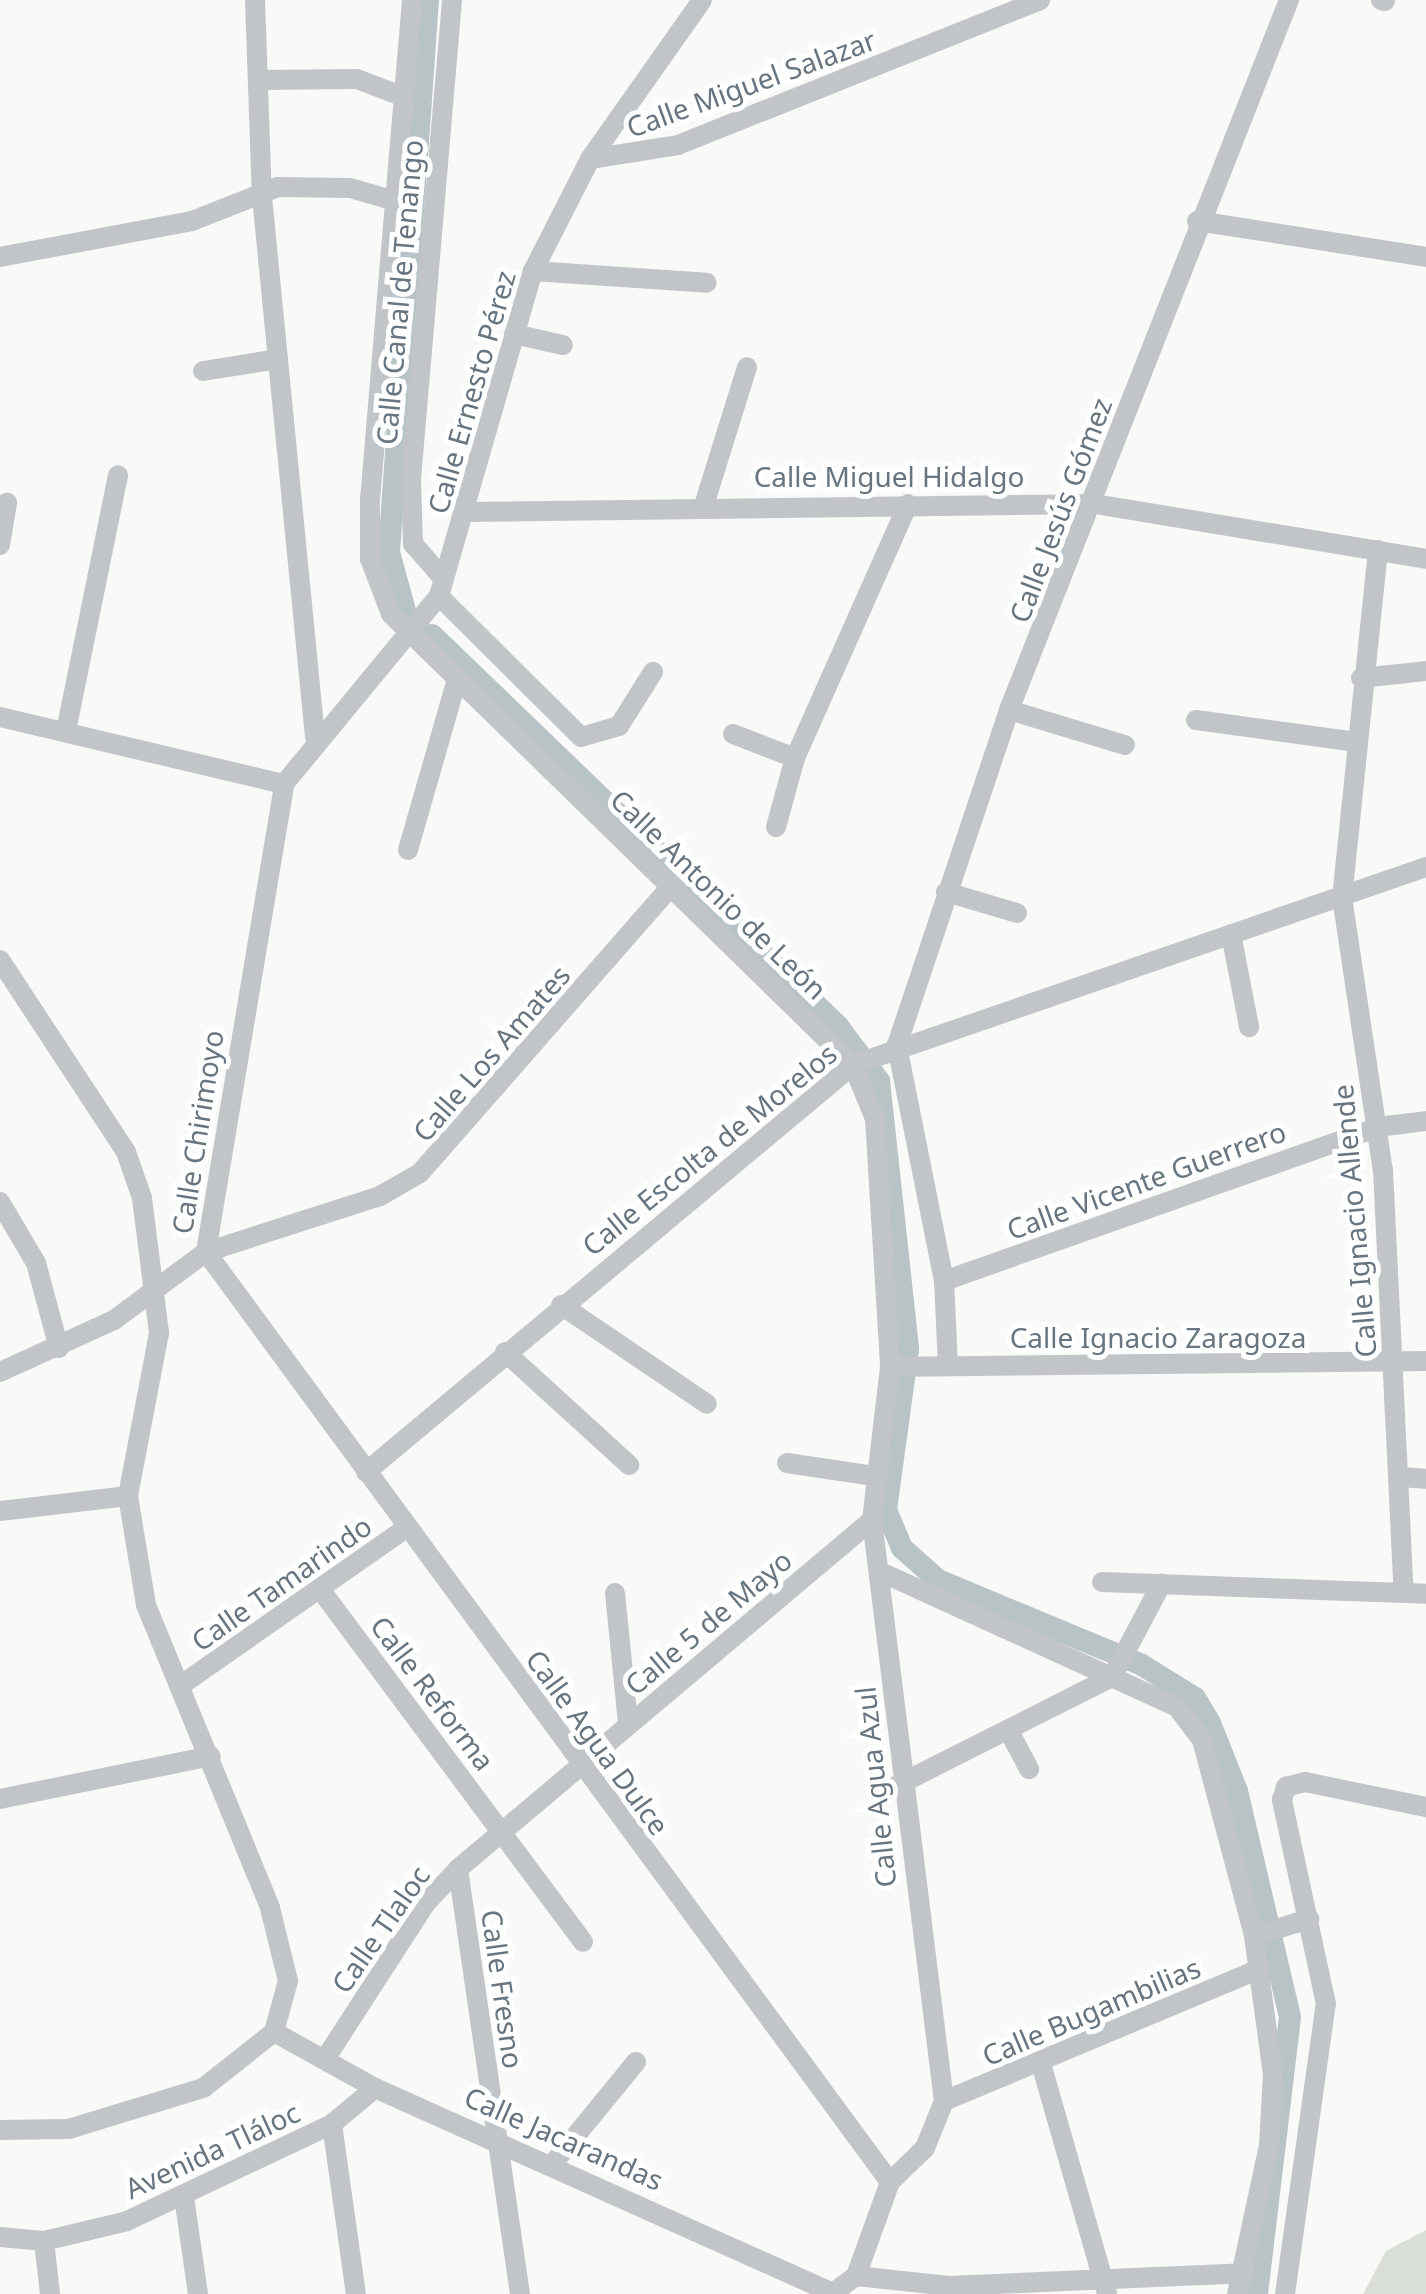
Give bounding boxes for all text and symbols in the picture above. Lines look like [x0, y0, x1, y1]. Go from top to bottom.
street label: Calle Miguel Salazar [622, 22, 880, 144]
street label: Calle Canal de Tenango [369, 138, 429, 446]
street label: Calle Ernesto Pérez [420, 267, 522, 517]
street label: Calle Jesús Gómez [1002, 393, 1118, 627]
street label: Calle Miguel Hidalgo [754, 459, 1024, 493]
street label: Calle Antonio de León [604, 782, 834, 1006]
street label: Calle Los Amates [405, 958, 577, 1148]
street label: Calle Chirimoyo [164, 1028, 230, 1236]
street label: Calle Escolta de Morelos [575, 1036, 843, 1262]
street label: Calle Ignacio Allende [1325, 1083, 1383, 1359]
street label: Calle Vicente Guerrero [1002, 1114, 1290, 1246]
street label: Calle Ignacio Zaragoza [1010, 1320, 1306, 1354]
street label: Calle Tamarindo [184, 1508, 378, 1658]
street label: Calle 5 de Mayo [618, 1543, 798, 1701]
street label: Calle Reforma [364, 1609, 502, 1777]
street label: Calle Agua Dulce [520, 1643, 676, 1841]
street label: Calle Agua Azul [848, 1685, 902, 1889]
street label: Calle Tlaloc [324, 1859, 436, 1999]
street label: Calle Fresno [475, 1907, 531, 2071]
street label: Calle Bugambilias [977, 1950, 1205, 2072]
street label: Calle Jacarandas [460, 2079, 668, 2197]
street label: Avenida Tláloc [119, 2095, 305, 2205]

